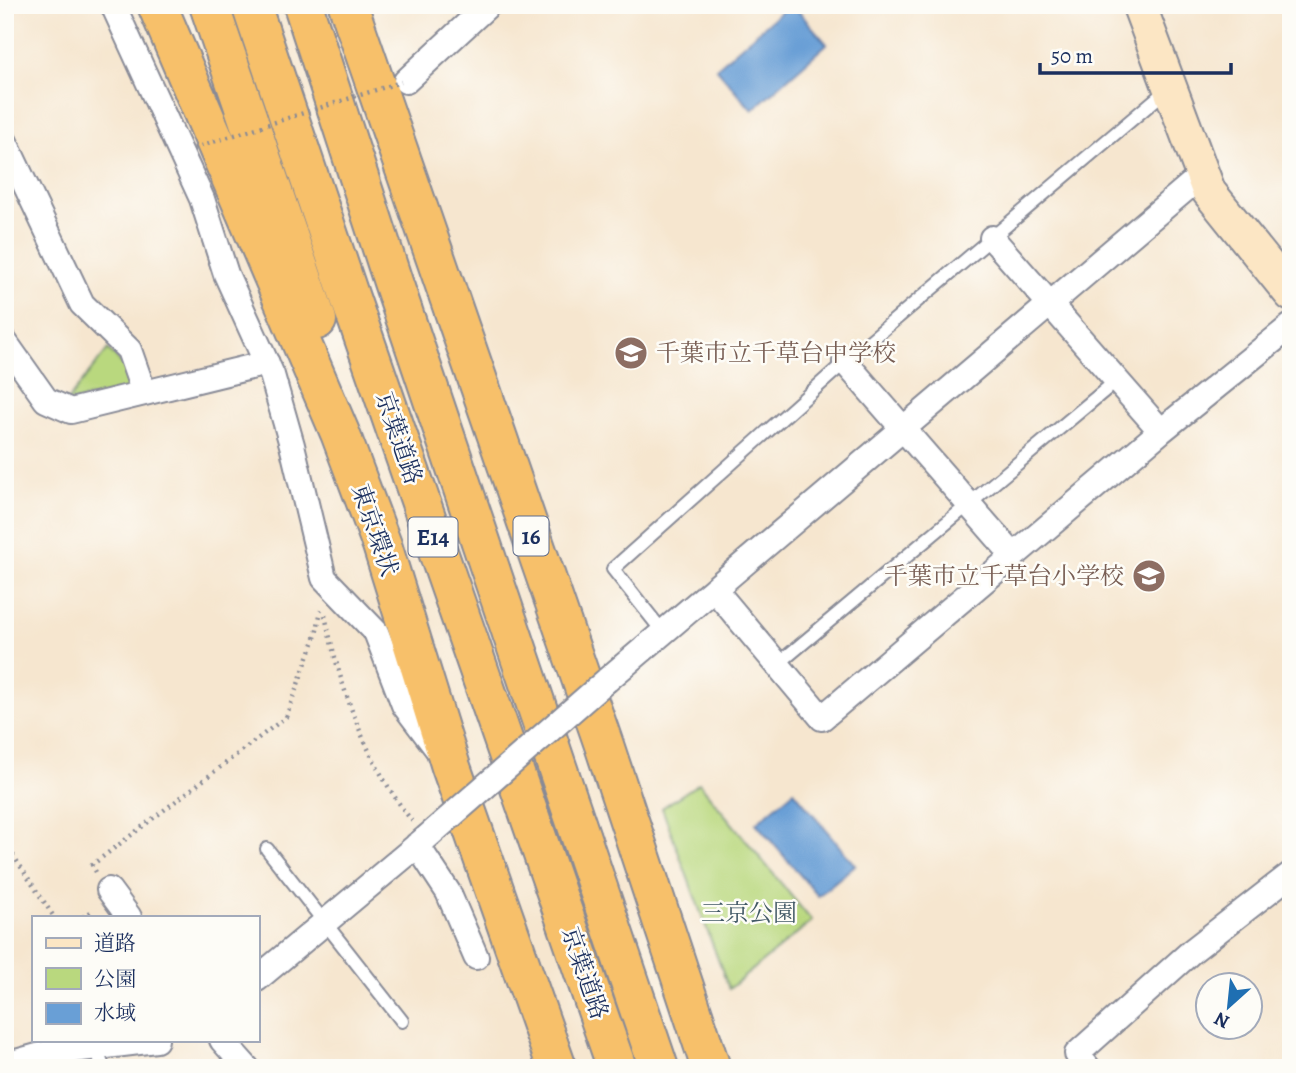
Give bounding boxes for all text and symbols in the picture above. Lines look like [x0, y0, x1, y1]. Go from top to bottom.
scale bar [1040, 32, 1231, 76]
text: 50 m [1051, 42, 1093, 70]
school or university icon: 千葉市立千草台中学校 [612, 334, 650, 372]
place label: 千葉市立千草台中学校 [656, 337, 896, 369]
street label: 京葉道路 [368, 387, 430, 489]
street label: 東京環状 [344, 479, 406, 581]
road number: 16 [514, 516, 548, 556]
road number: E14 [408, 517, 458, 556]
school or university icon: 千葉市立千草台小学校 [1130, 557, 1168, 595]
place label: 千葉市立千草台小学校 [884, 560, 1124, 592]
park label: 三京公園 [701, 897, 797, 929]
legend [32, 916, 259, 1042]
street label: 京葉道路 [554, 922, 616, 1024]
text: 道路 [94, 929, 136, 957]
text: 公園 [94, 965, 136, 993]
north arrow [1194, 972, 1264, 1042]
text: 水域 [94, 999, 136, 1027]
text: N [1210, 1005, 1234, 1035]

